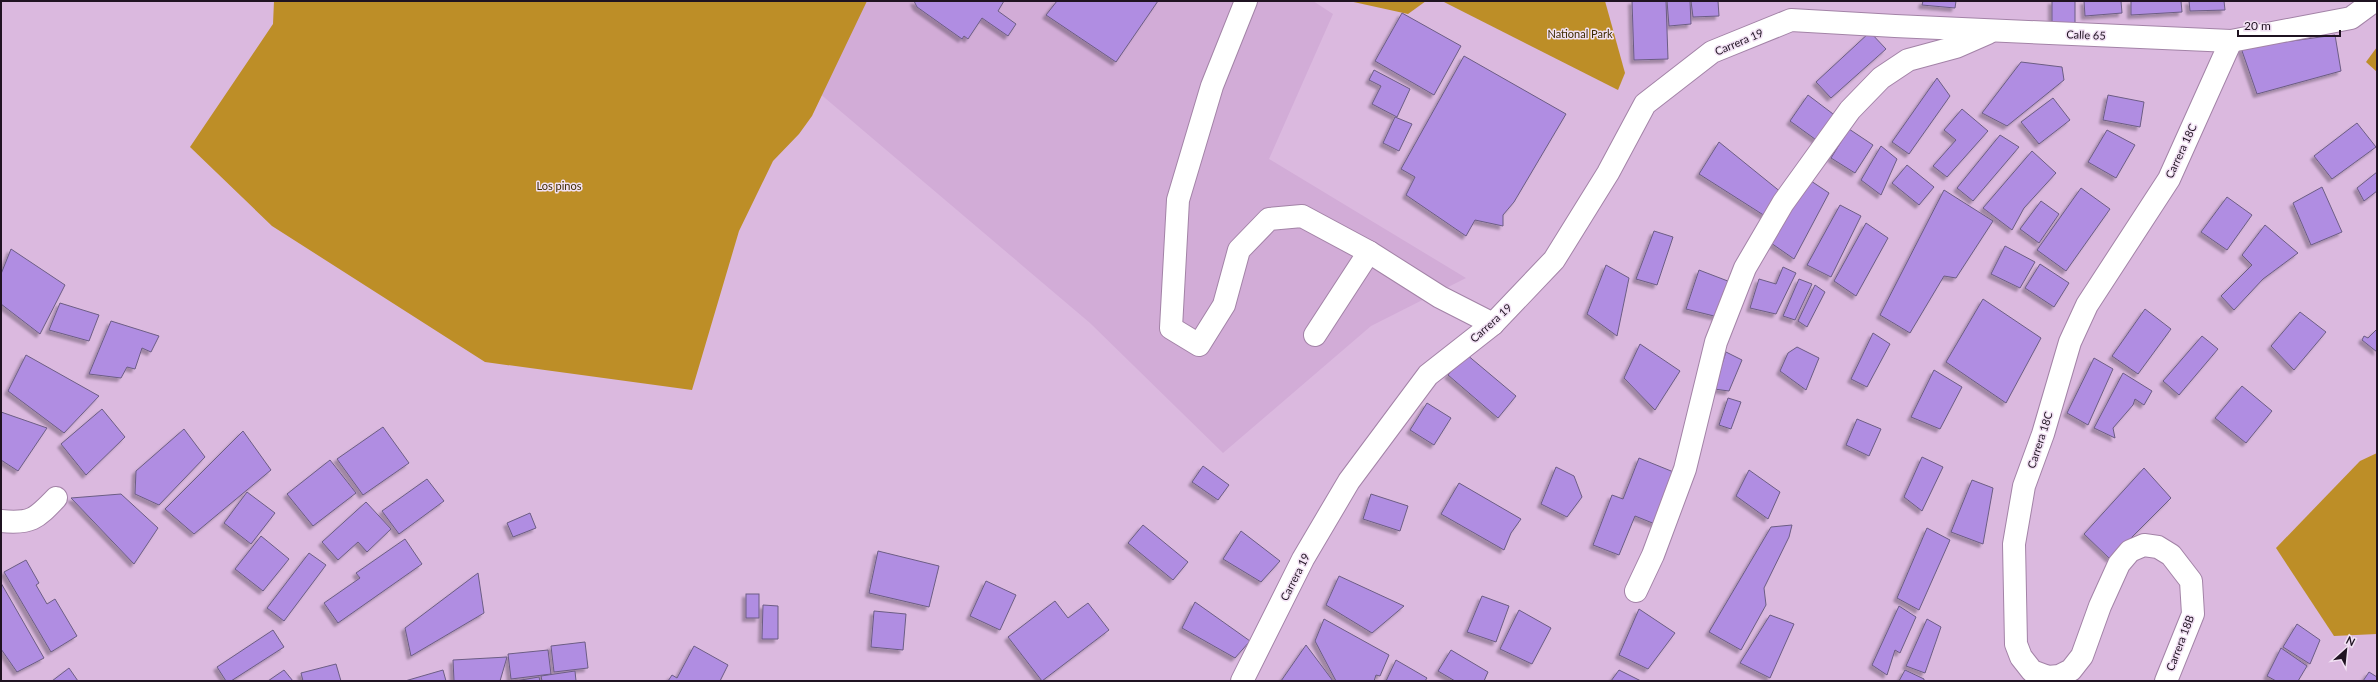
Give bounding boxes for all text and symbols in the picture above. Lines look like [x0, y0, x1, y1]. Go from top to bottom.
scale bar [2238, 12, 2340, 38]
text: 20 m [2244, 18, 2271, 33]
street label: Carrera 19 [1713, 26, 1765, 58]
park label: National Park [1547, 27, 1613, 40]
street label: Calle 65 [2066, 27, 2106, 42]
street label: Carrera 18C [2162, 121, 2199, 180]
park label: Los pinos [536, 179, 582, 192]
street label: Carrera 19 [1467, 301, 1514, 345]
street label: Carrera 18C [2024, 409, 2055, 470]
street label: Carrera 19 [1277, 551, 1312, 603]
street label: Carrera 18B [2163, 613, 2196, 672]
north arrow [2326, 630, 2366, 670]
text: N [2344, 633, 2357, 648]

